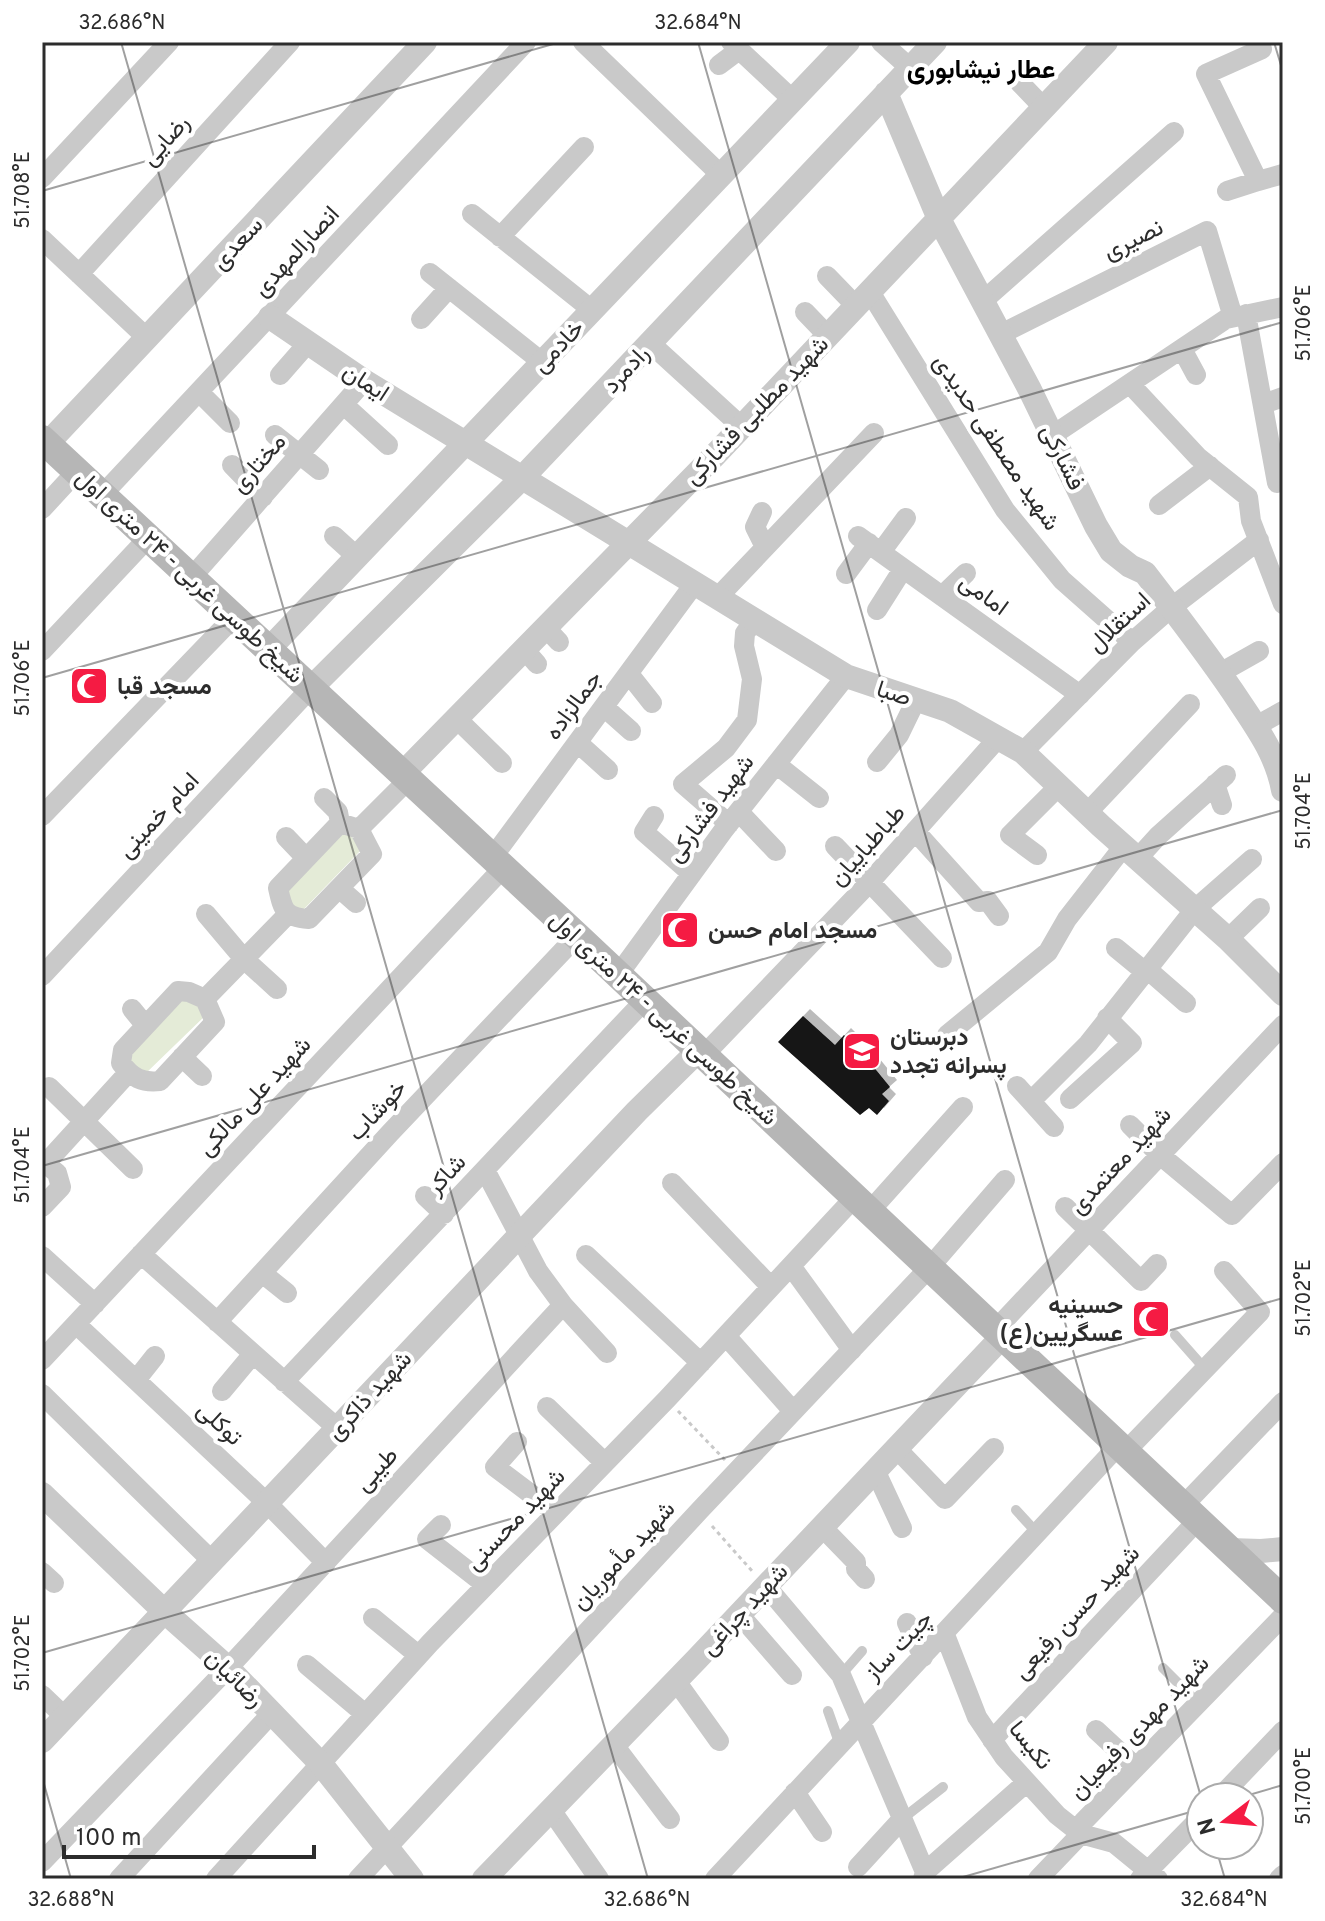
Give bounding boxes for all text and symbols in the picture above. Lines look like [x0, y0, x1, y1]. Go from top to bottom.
text: 32.686°N [79, 11, 165, 37]
text: 32.684°N [654, 11, 742, 37]
district label: عطار نیشابوری [907, 55, 1055, 88]
street label: رضایی [136, 109, 197, 173]
text: 51.708°E [11, 151, 37, 229]
street label: انصارالمهدی [248, 201, 347, 304]
street label: سعدی [206, 211, 271, 277]
street label: نصیری [1099, 213, 1169, 268]
text: 51.706°E [1292, 284, 1318, 362]
street label: خادمی [527, 314, 592, 380]
street label: شهید مطلبی فشارکی [679, 330, 836, 492]
street label: رادمرد [598, 340, 657, 401]
street label: شهید مصطفی حدیدی [925, 349, 1066, 537]
street label: ایمان [336, 358, 394, 410]
street label: فشارکی [1032, 420, 1090, 496]
street label: مختاری [225, 428, 294, 500]
street label: شیخ طوسی غربی - ۲۴ متری اول [68, 464, 309, 691]
street label: امامی [952, 568, 1013, 623]
street label: استقلال [1083, 587, 1158, 660]
text: 51.706°E [11, 639, 37, 717]
mosque icon: مسجد قبا [68, 665, 110, 707]
street label: جمالزاده [539, 665, 610, 747]
place label: مسجد قبا [117, 673, 212, 703]
street label: صبا [872, 675, 915, 715]
street label: شهید فشارکی [661, 749, 762, 869]
street label: امام خمینی [112, 767, 207, 866]
text: 51.704°E [1292, 772, 1318, 850]
street label: طباطباییان [824, 799, 913, 894]
street label: شیخ طوسی غربی - ۲۴ متری اول [542, 906, 783, 1133]
mosque icon: مسجد امام حسن [659, 909, 701, 951]
place label: مسجد امام حسن [708, 917, 877, 947]
place label: دبرستان پسرانه تجدد [890, 1024, 1007, 1082]
school or university icon: دبرستان پسرانه تجدد [841, 1030, 883, 1072]
street label: شهید علی مالکی [192, 1031, 319, 1164]
street label: خوشاب [343, 1074, 414, 1148]
street label: شهید معتمدی [1064, 1101, 1179, 1222]
text: 51.704°E [11, 1126, 37, 1204]
street label: شاکر [420, 1149, 474, 1203]
text: 51.702°E [1292, 1259, 1318, 1337]
place label: حسینیه عسگریین(ع) [999, 1292, 1123, 1350]
mosque icon: حسینیه عسگریین(ع) [1130, 1298, 1172, 1340]
street label: شهید ذاکری [321, 1345, 420, 1448]
street label: توکلی [189, 1396, 248, 1453]
street label: طیبی [349, 1442, 406, 1499]
street label: شهید محسنی [460, 1463, 573, 1578]
street label: شهید مأموریان [565, 1495, 683, 1617]
street label: شهید حسن رفیعی [1008, 1540, 1147, 1687]
street label: شهید چراغی [695, 1558, 796, 1663]
street label: چیت ساز [858, 1605, 940, 1689]
text: 51.702°E [11, 1614, 37, 1692]
street label: رضائیان [198, 1644, 269, 1715]
street label: شهید مهدی رفیعیان [1064, 1650, 1217, 1807]
street label: نکیسا [1001, 1716, 1058, 1777]
text: 51.700°E [1292, 1747, 1318, 1825]
north arrow [1185, 1781, 1265, 1861]
scale bar [64, 1809, 314, 1859]
text: N [1193, 1815, 1223, 1837]
text: 100 m [76, 1824, 142, 1854]
text: 32.688°N [27, 1888, 115, 1914]
text: 32.686°N [604, 1888, 690, 1914]
text: 32.684°N [1180, 1888, 1268, 1914]

